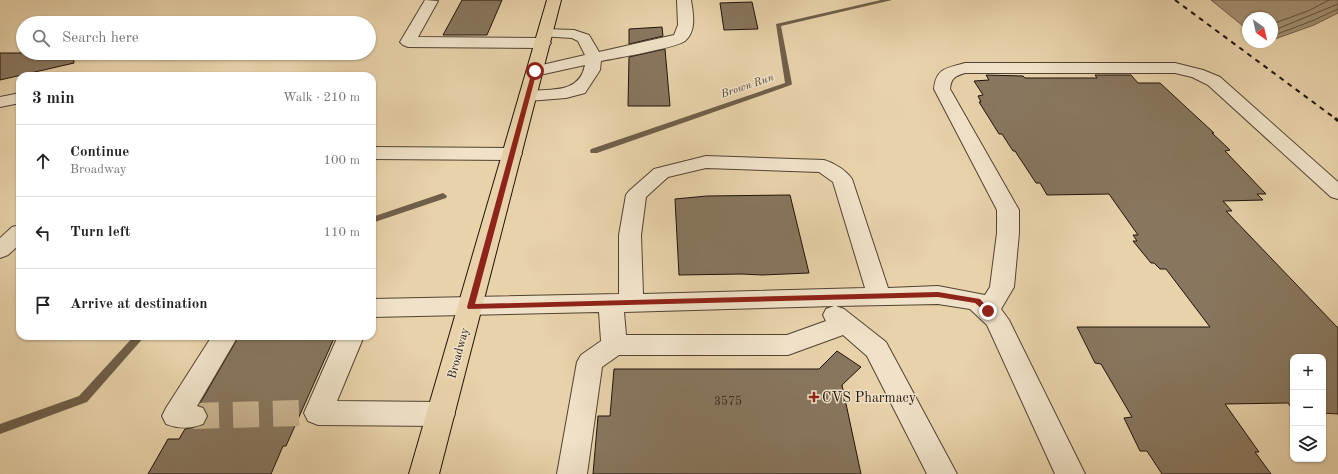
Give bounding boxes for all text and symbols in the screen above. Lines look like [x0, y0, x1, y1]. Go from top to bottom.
north arrow [1242, 12, 1278, 48]
search box [16, 16, 376, 60]
icon: search [30, 27, 52, 49]
text: Search here [62, 31, 139, 46]
route start [526, 62, 544, 80]
water label: Brown Run [719, 72, 776, 101]
text: 3 min [32, 90, 75, 107]
text: Walk · 210 m [283, 91, 360, 104]
text: Continue [70, 145, 129, 160]
icon: ahead [32, 150, 54, 172]
text: 100 m [323, 154, 360, 167]
text: Broadway [70, 163, 127, 176]
icon: left [32, 222, 54, 244]
text: Turn left [70, 225, 130, 240]
text: 110 m [323, 226, 360, 239]
icon: arrive [32, 294, 54, 316]
text: Arrive at destination [70, 297, 208, 312]
route end [979, 302, 997, 320]
street label: Broadway [446, 326, 472, 380]
map controls [1290, 354, 1326, 462]
button: + [1290, 354, 1326, 390]
button: − [1290, 390, 1326, 426]
place label: CVS Pharmacy [822, 391, 917, 405]
marker: CVS Pharmacy [809, 392, 819, 402]
house number: 3575 [714, 395, 742, 408]
button: layers [1290, 426, 1326, 462]

